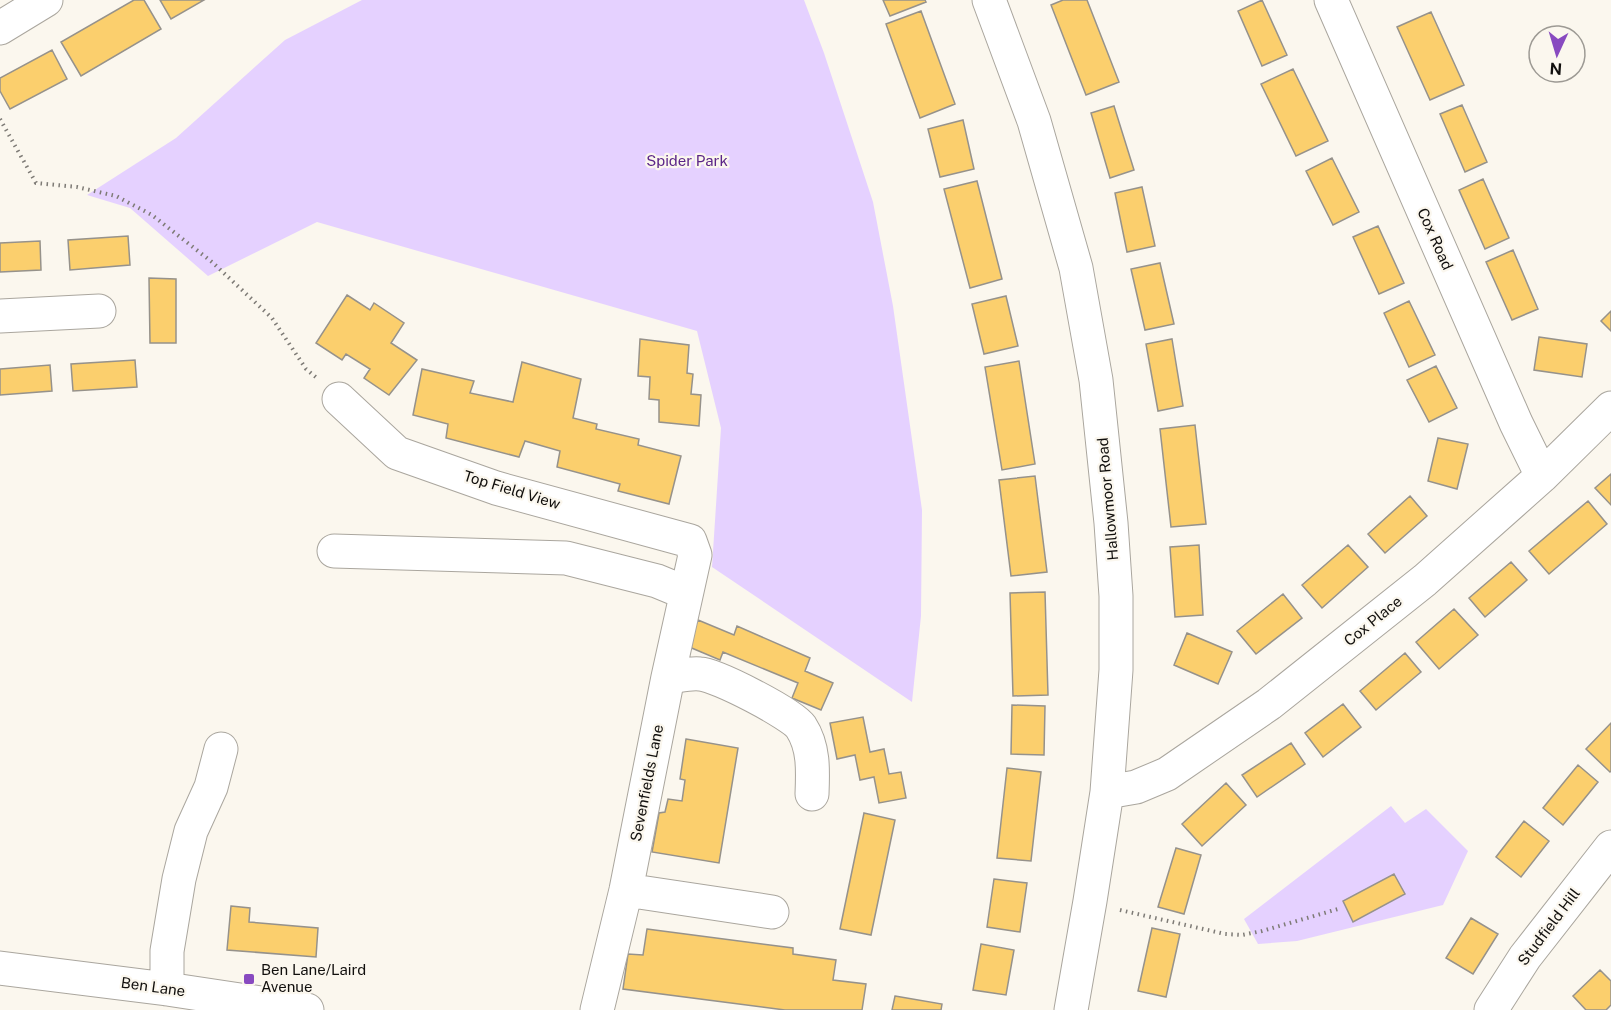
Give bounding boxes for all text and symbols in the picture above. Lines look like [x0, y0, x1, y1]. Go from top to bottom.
north arrow [1527, 24, 1587, 84]
text: N [1549, 59, 1563, 78]
park label: Spider Park [646, 152, 728, 169]
street label: Cox Road [1414, 205, 1457, 272]
street label: Hallowmoor Road [1094, 437, 1121, 561]
street label: Top Field View [462, 467, 563, 512]
street label: Cox Place [1340, 592, 1405, 649]
street label: Sevenfields Lane [627, 723, 666, 843]
street label: Studfield Hill [1514, 885, 1583, 969]
place label: Ben Lane/Laird Avenue [261, 961, 366, 995]
marker: Ben Lane/Laird Avenue [242, 972, 256, 986]
street label: Ben Lane [120, 974, 186, 999]

